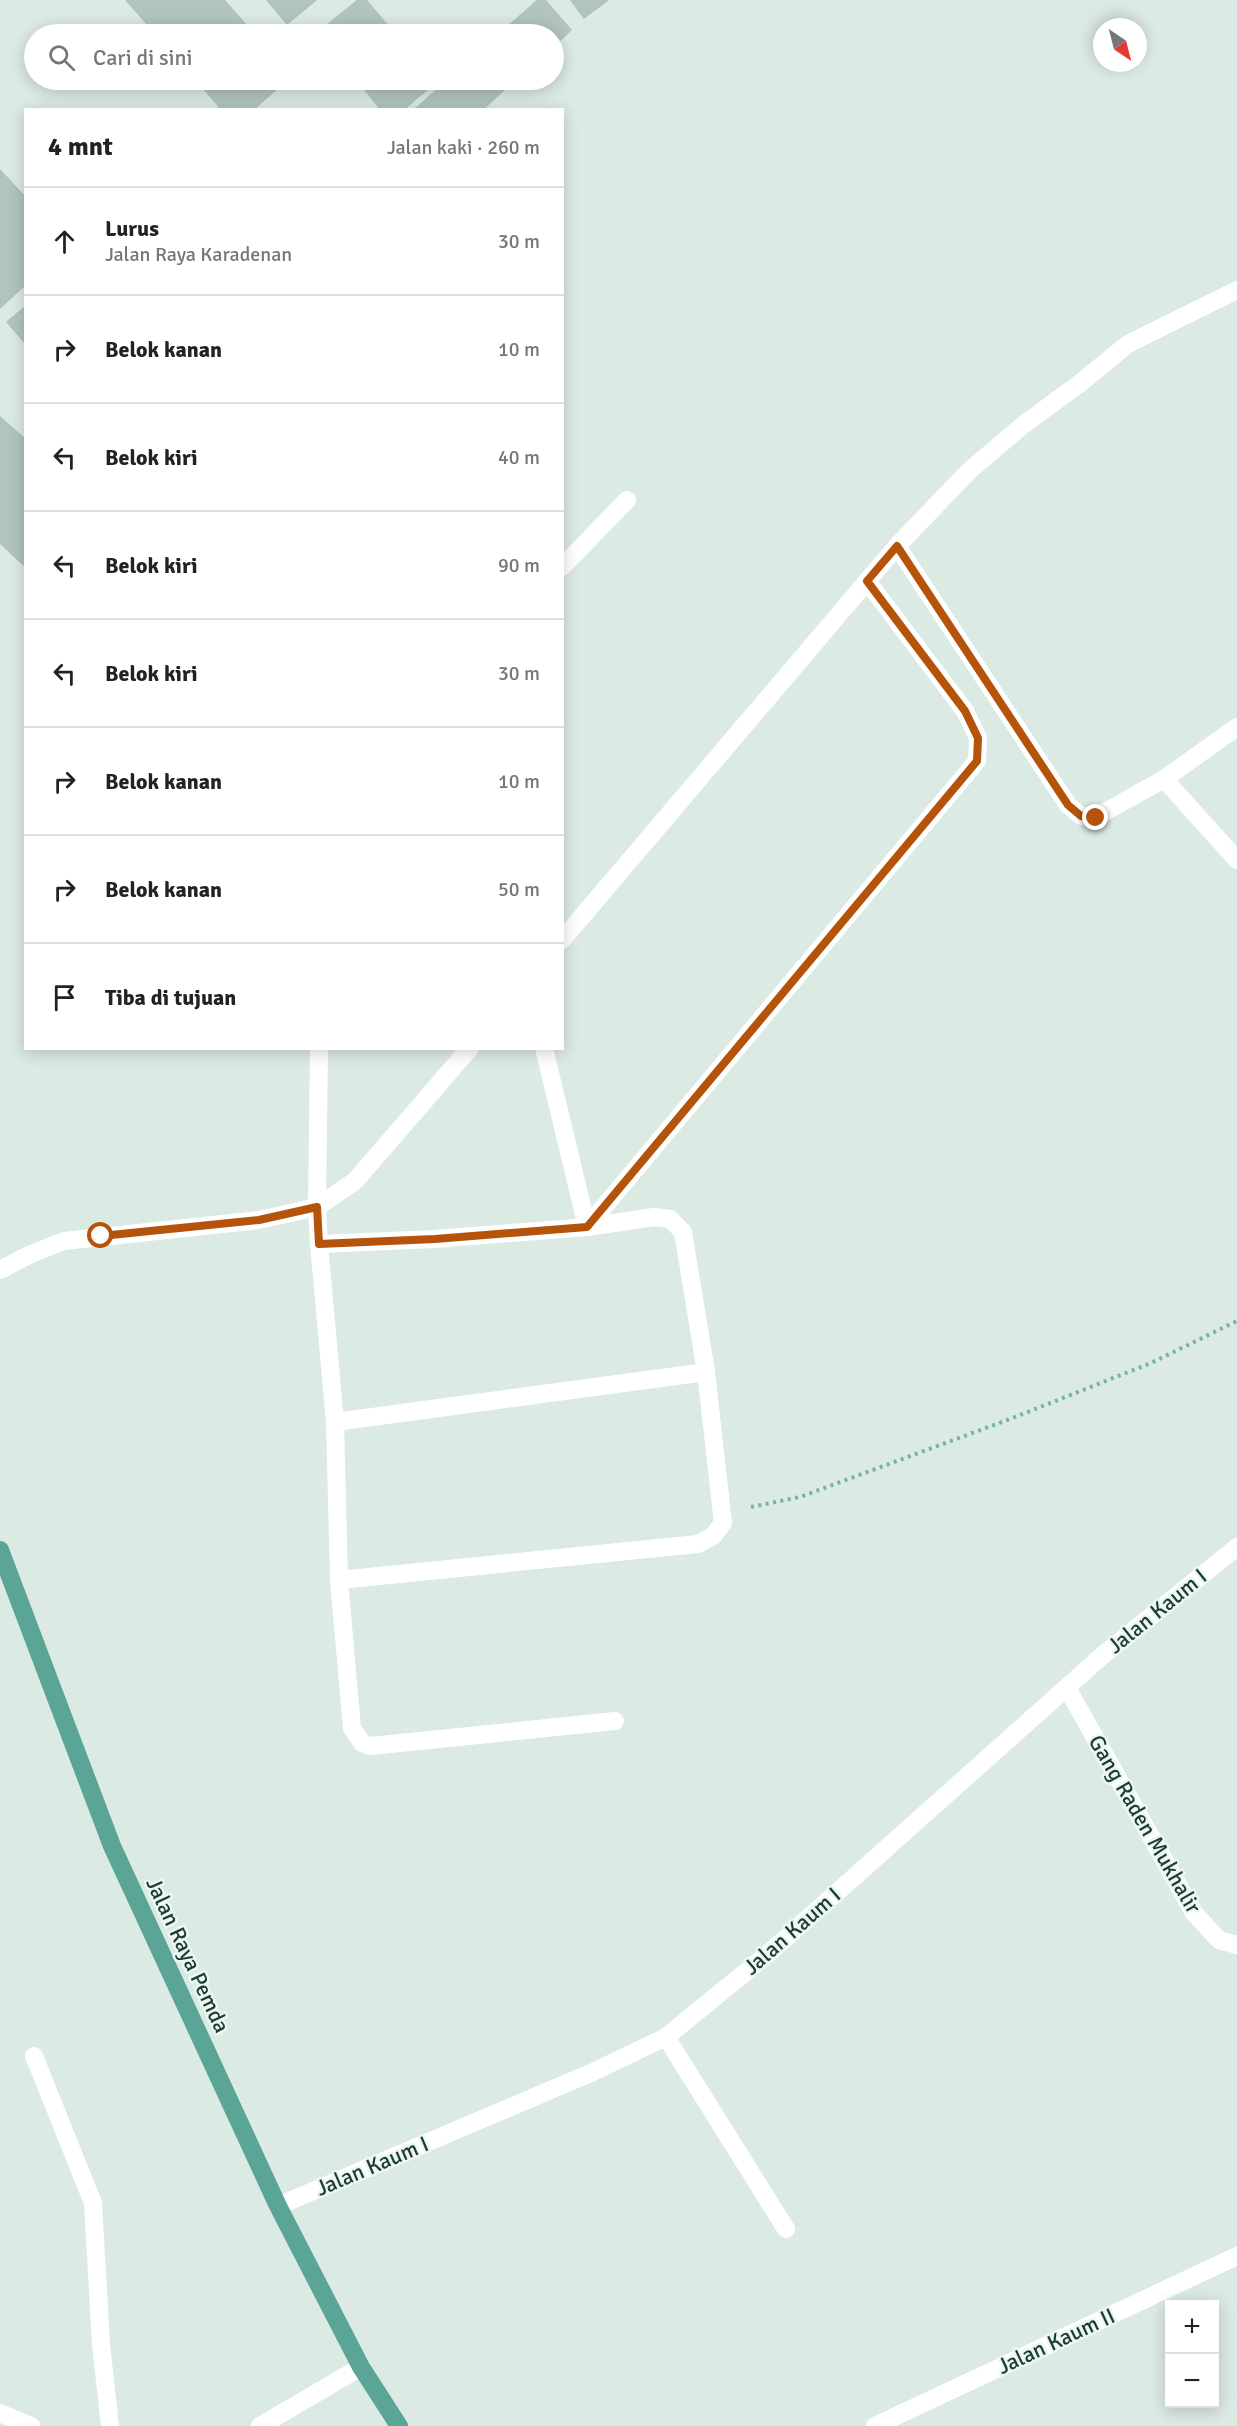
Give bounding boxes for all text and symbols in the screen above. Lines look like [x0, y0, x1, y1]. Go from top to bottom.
north arrow [1093, 18, 1147, 72]
search box [24, 24, 564, 90]
icon: search [45, 41, 78, 74]
text: Cari di sini [93, 44, 193, 71]
text: 4 mnt [48, 131, 113, 163]
text: Jalan kaki · 260 m [387, 135, 540, 160]
text: Lurus [105, 215, 159, 242]
icon: ahead [48, 225, 81, 258]
text: 30 m [498, 229, 540, 254]
text: Jalan Raya Karadenan [105, 242, 292, 267]
icon: right [48, 333, 81, 366]
text: Belok kanan [105, 336, 222, 363]
text: 10 m [498, 337, 540, 362]
icon: left [48, 441, 81, 474]
text: Belok kiri [105, 444, 198, 471]
text: 40 m [498, 445, 540, 470]
icon: left [48, 549, 81, 582]
text: Belok kiri [105, 552, 198, 579]
text: 90 m [498, 553, 540, 578]
icon: left [48, 657, 81, 690]
text: Belok kiri [105, 660, 198, 687]
text: 30 m [498, 661, 540, 686]
icon: right [48, 765, 81, 798]
text: Belok kanan [105, 768, 222, 795]
text: 10 m [498, 769, 540, 794]
route end [1082, 804, 1108, 830]
icon: right [48, 873, 81, 906]
text: Belok kanan [105, 876, 222, 903]
text: 50 m [498, 877, 540, 902]
icon: arrive [48, 981, 81, 1014]
text: Tiba di tujuan [105, 984, 236, 1011]
route start [87, 1222, 113, 1248]
street label: Jalan Kaum I [1102, 1563, 1212, 1659]
street label: Gang Raden Mukhalir [1083, 1730, 1207, 1918]
street label: Jalan Raya Pemda [140, 1873, 236, 2037]
street label: Jalan Kaum I [738, 1881, 846, 1981]
street label: Jalan Kaum I [311, 2130, 433, 2202]
map controls [1165, 2300, 1219, 2408]
button: + [1165, 2300, 1219, 2354]
street label: Jalan Kaum II [993, 2302, 1119, 2380]
button: − [1165, 2354, 1219, 2408]

